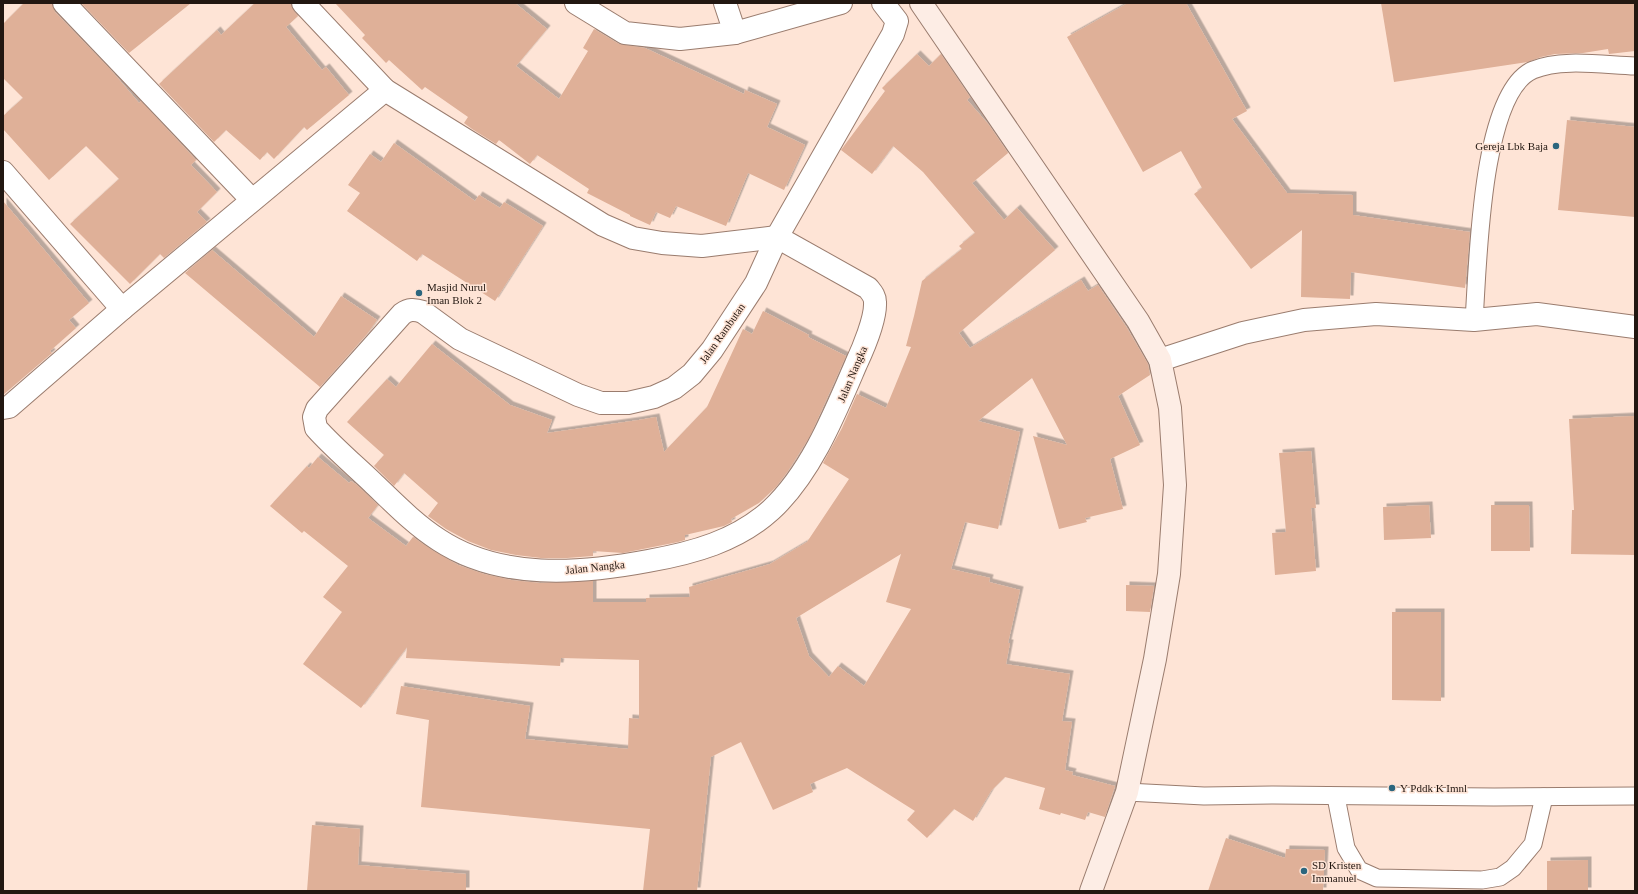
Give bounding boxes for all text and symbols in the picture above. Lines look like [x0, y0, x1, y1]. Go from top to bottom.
place label: Gereja Lbk Baja [1475, 140, 1548, 152]
marker: Gereja Lbk Baja [1551, 141, 1561, 151]
place label: Masjid Nurul Iman Blok 2 [427, 281, 486, 306]
marker: Masjid Nurul Iman Blok 2 [414, 288, 424, 298]
street label: Jalan Rambutan [697, 300, 747, 365]
street label: Jalan Nangka [835, 344, 869, 404]
street label: Jalan Nangka [565, 558, 625, 576]
place label: Y Pddk K Imnl [1400, 782, 1467, 794]
marker: Y Pddk K Imnl [1387, 783, 1397, 793]
place label: SD Kristen Immanuel [1312, 859, 1362, 884]
marker: SD Kristen Immanuel [1299, 866, 1309, 876]

